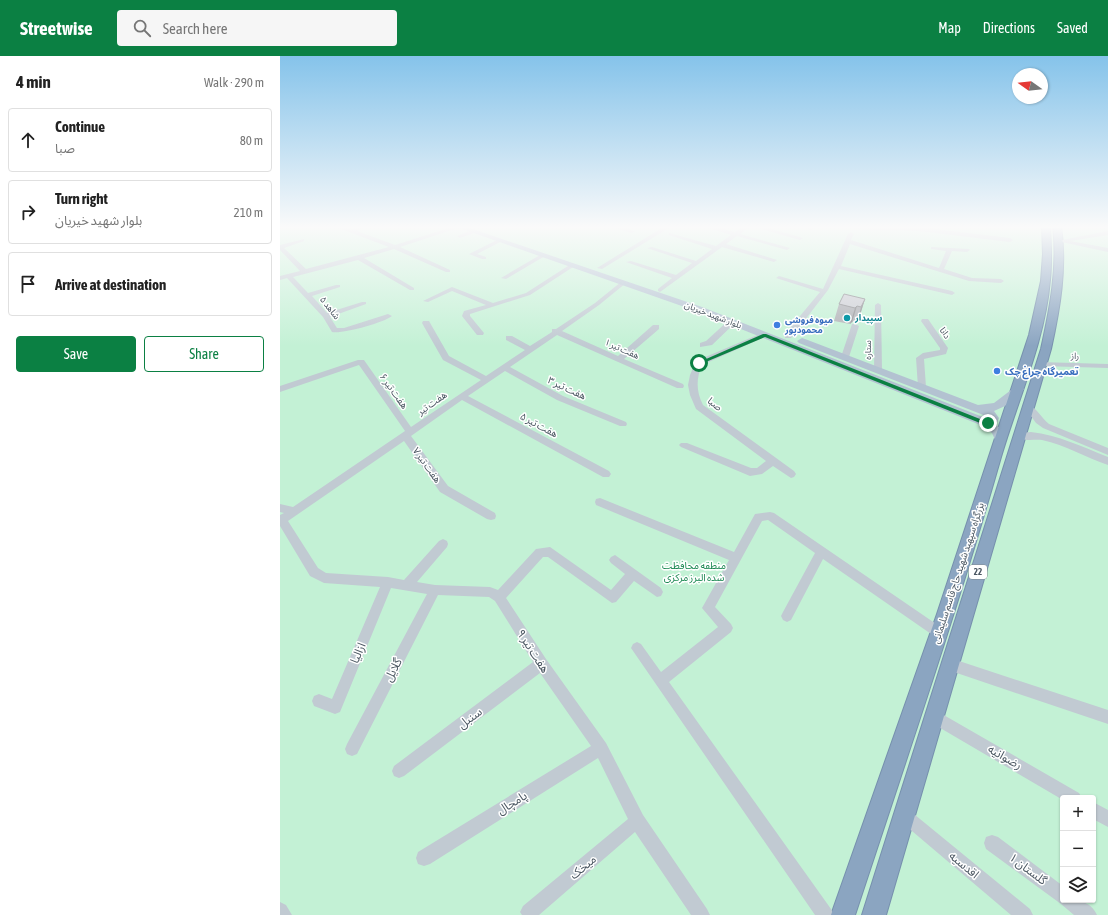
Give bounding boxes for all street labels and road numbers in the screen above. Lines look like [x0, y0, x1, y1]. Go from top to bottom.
street label: شاهد ۵ [318, 295, 342, 321]
street label: بلوار شهید خیریان [683, 299, 743, 331]
street label: دانا [938, 325, 952, 341]
street label: هفت تیر ۱ [603, 337, 641, 362]
street label: ستاره [863, 340, 874, 360]
street label: راز [1070, 351, 1079, 362]
street label: هفت تیر ۶ [377, 371, 411, 412]
street label: هفت تیر ۳ [546, 374, 588, 403]
street label: هفت تیر [414, 389, 450, 419]
street label: صبا [706, 395, 724, 413]
street label: هفت تیر ۵ [518, 411, 560, 440]
street label: هفت تیر ۷ [410, 445, 444, 486]
street label: بزرگراه سپهبد شهید حاج قاسم سلیمانی [930, 501, 988, 646]
road number: 22 [969, 565, 987, 579]
street label: هفت تیر ۹ [514, 627, 552, 675]
street label: ازالیا [347, 641, 369, 665]
street label: گلایل [381, 655, 405, 684]
street label: سنبل [455, 704, 485, 732]
street label: رضوانیه [985, 742, 1024, 772]
street label: پامچال [494, 788, 530, 819]
street label: اقدسیه [946, 849, 982, 882]
street label: گلستان ۱ [1006, 850, 1050, 888]
street label: میخک [567, 852, 599, 882]

